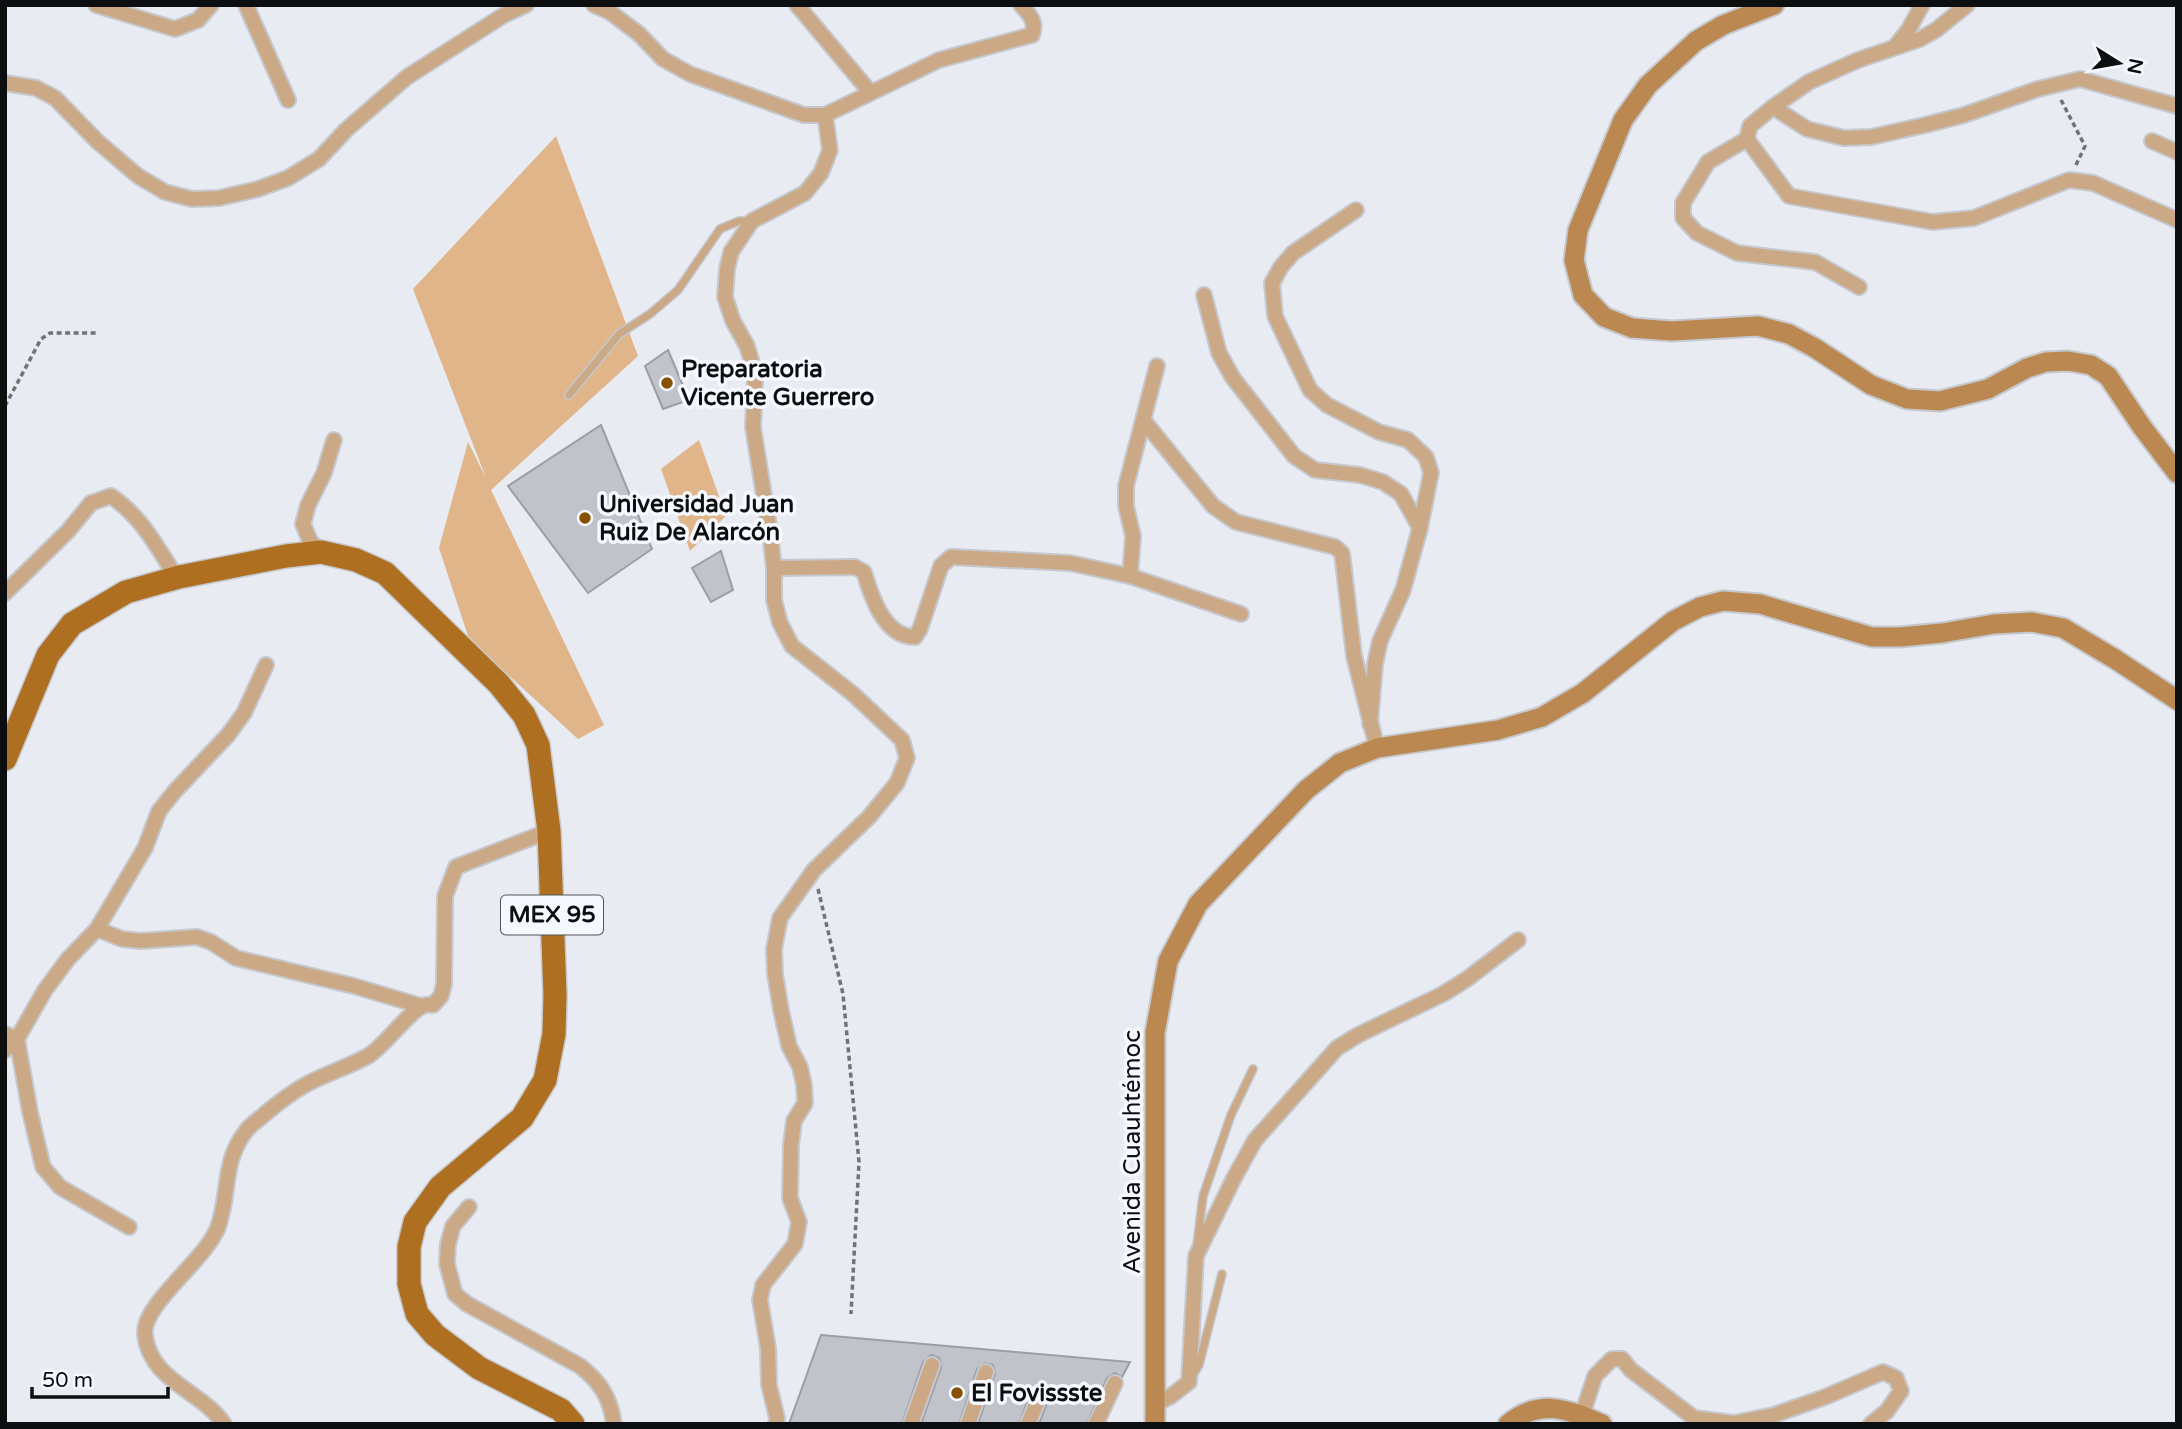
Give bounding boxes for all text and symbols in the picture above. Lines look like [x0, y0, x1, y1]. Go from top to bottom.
north arrow [2084, 28, 2154, 98]
text: N [2122, 56, 2147, 76]
place label: Preparatoria Vicente Guerrero [681, 355, 874, 412]
marker: Preparatoria Vicente Guerrero [659, 375, 675, 391]
place label: Universidad Juan Ruiz De Alarcón [599, 490, 794, 547]
marker: Universidad Juan Ruiz De Alarcón [577, 510, 593, 526]
road number: MEX 95 [501, 896, 603, 934]
street label: Avenida Cuauhtémoc [1118, 1030, 1147, 1274]
scale bar [32, 1356, 168, 1400]
text: 50 m [42, 1368, 93, 1393]
place label: El Fovissste [971, 1379, 1103, 1408]
marker: El Fovissste [949, 1385, 965, 1401]

